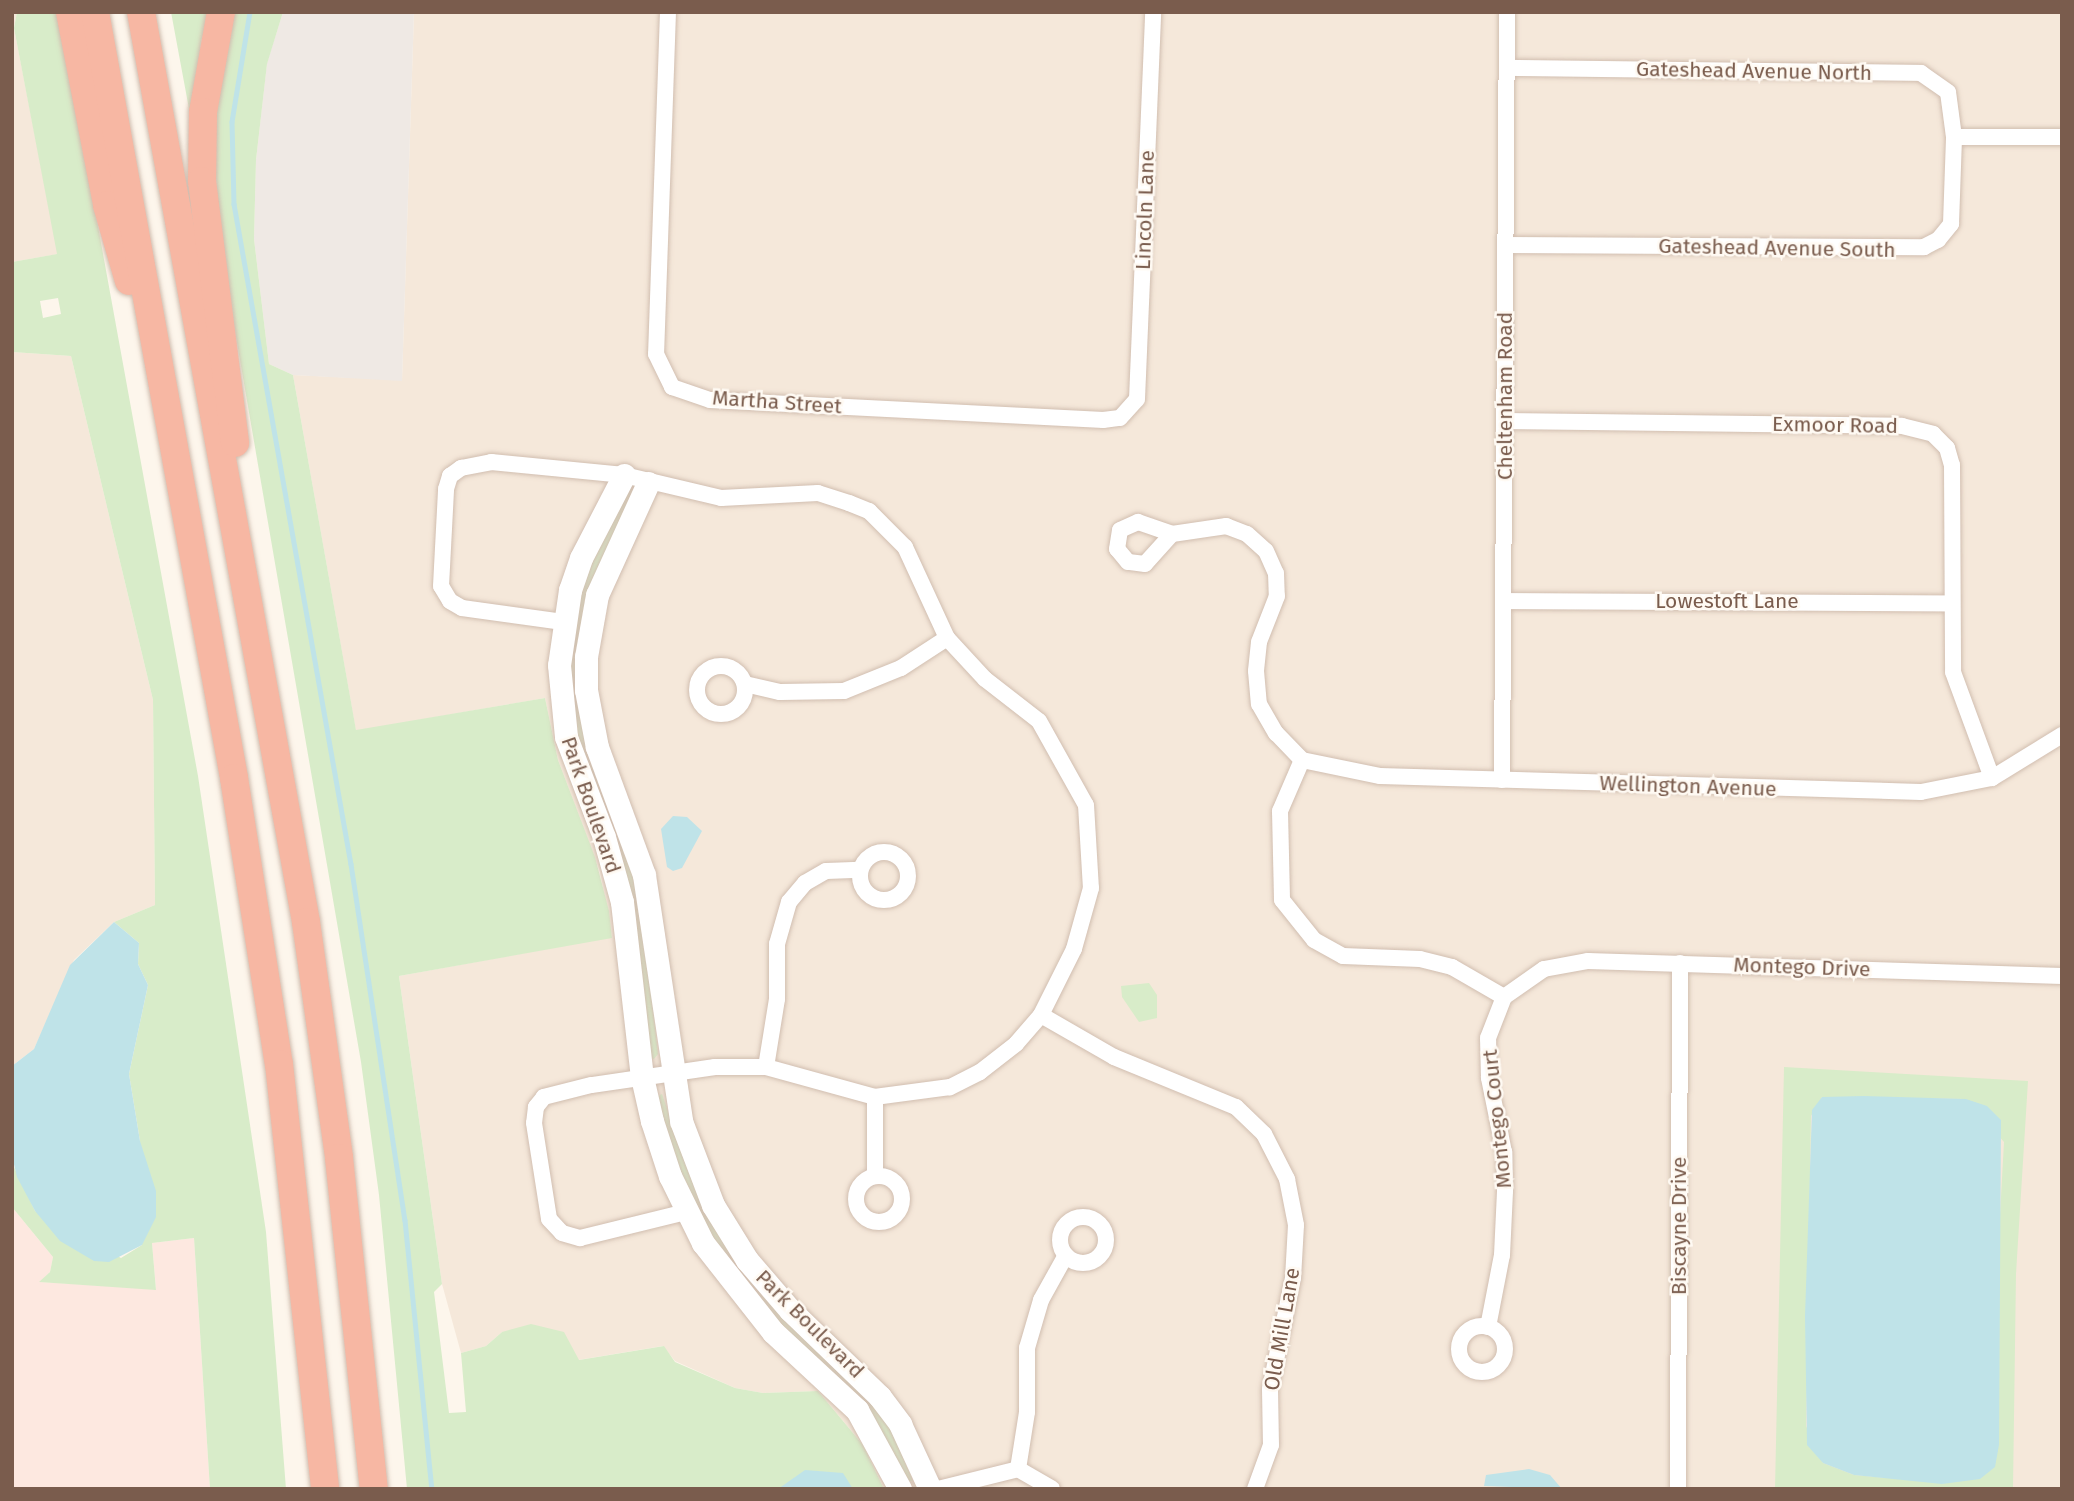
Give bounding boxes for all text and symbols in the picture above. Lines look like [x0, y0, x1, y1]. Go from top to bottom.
street label: Gateshead Avenue North [1636, 56, 1872, 86]
street label: Lincoln Lane [1130, 150, 1160, 270]
street label: Gateshead Avenue South [1658, 233, 1896, 263]
street label: Cheltenham Road [1492, 312, 1518, 480]
street label: Martha Street [711, 385, 843, 419]
street label: Exmoor Road [1772, 411, 1898, 439]
street label: Lowestoft Lane [1655, 588, 1799, 614]
street label: Park Boulevard [556, 733, 626, 877]
street label: Wellington Avenue [1599, 770, 1777, 802]
street label: Montego Drive [1733, 952, 1871, 982]
street label: Montego Court [1477, 1048, 1517, 1190]
street label: Biscayne Drive [1666, 1157, 1692, 1295]
street label: Park Boulevard [751, 1265, 869, 1383]
street label: Old Mill Lane [1259, 1266, 1305, 1392]

